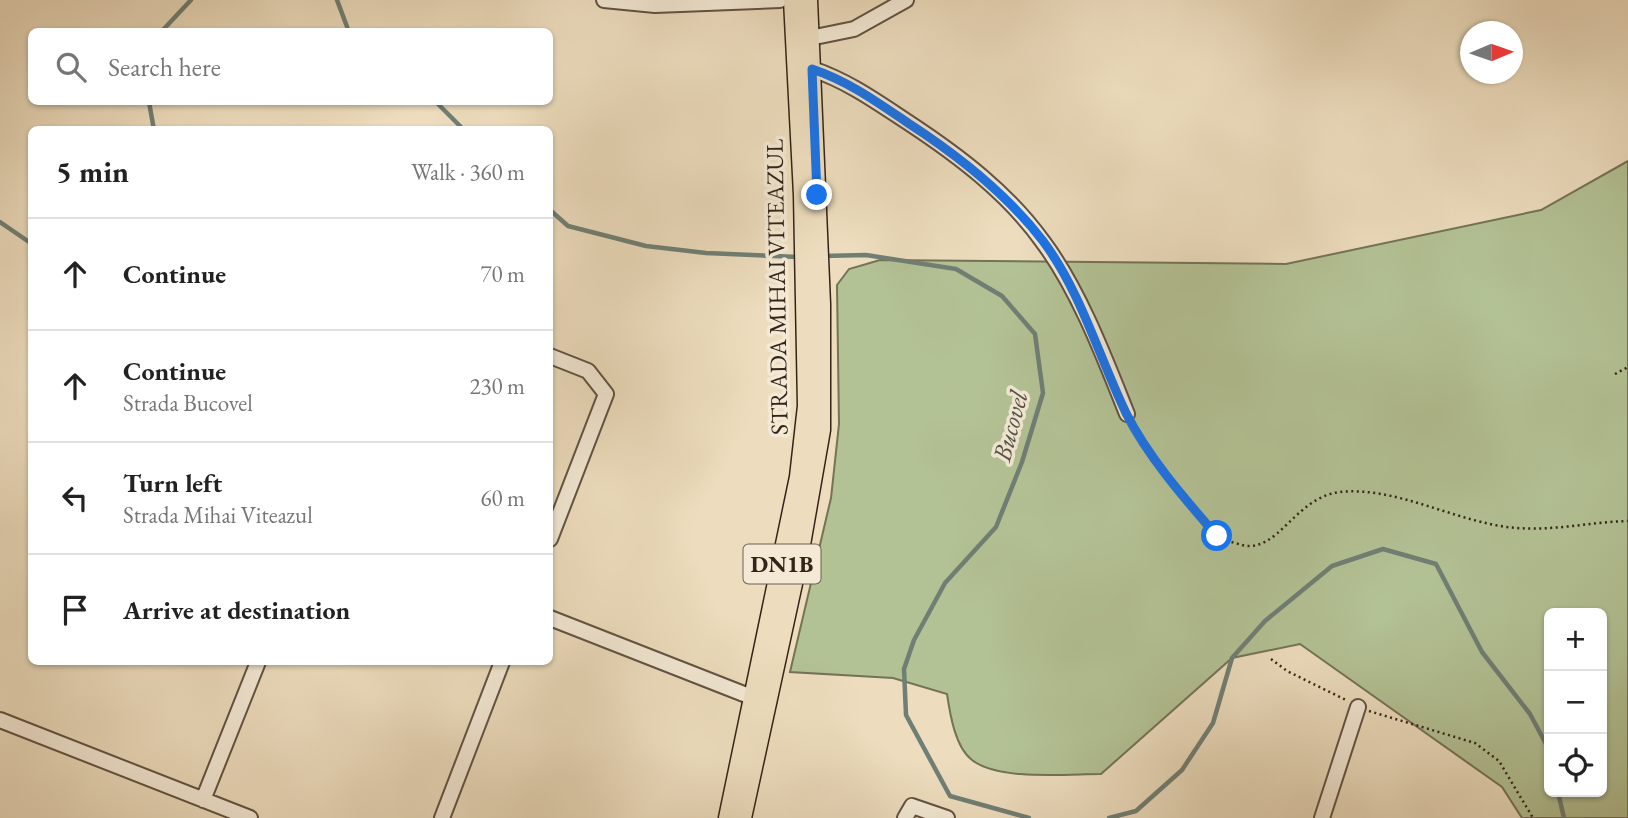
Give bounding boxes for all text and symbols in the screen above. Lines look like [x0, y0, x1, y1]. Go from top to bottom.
north arrow [1460, 21, 1523, 84]
search box [28, 28, 553, 105]
icon: search [52, 48, 90, 86]
text: Search here [108, 50, 221, 84]
street label: STRADA MIHAI VITEAZUL [758, 139, 795, 435]
text: 5 min [56, 152, 129, 191]
text: Walk · 360 m [411, 157, 525, 187]
route end [801, 179, 832, 210]
icon: ahead [56, 255, 94, 293]
text: Continue [123, 257, 226, 291]
text: 70 m [480, 259, 525, 289]
text: Continue [123, 354, 226, 388]
icon: ahead [56, 367, 94, 405]
text: 230 m [469, 371, 525, 401]
water label: Bucovel [984, 387, 1036, 466]
text: Strada Bucovel [123, 388, 253, 418]
text: Turn left [123, 466, 222, 500]
icon: left [56, 479, 94, 517]
text: 60 m [480, 483, 525, 513]
text: Strada Mihai Viteazul [123, 500, 313, 530]
route start [1201, 520, 1232, 551]
road number: DN1B [744, 544, 820, 584]
icon: arrive [56, 591, 94, 629]
text: Arrive at destination [123, 593, 350, 627]
map controls [1544, 608, 1607, 797]
button: + [1544, 608, 1607, 671]
button: − [1544, 671, 1607, 734]
button: locate [1544, 734, 1607, 797]

